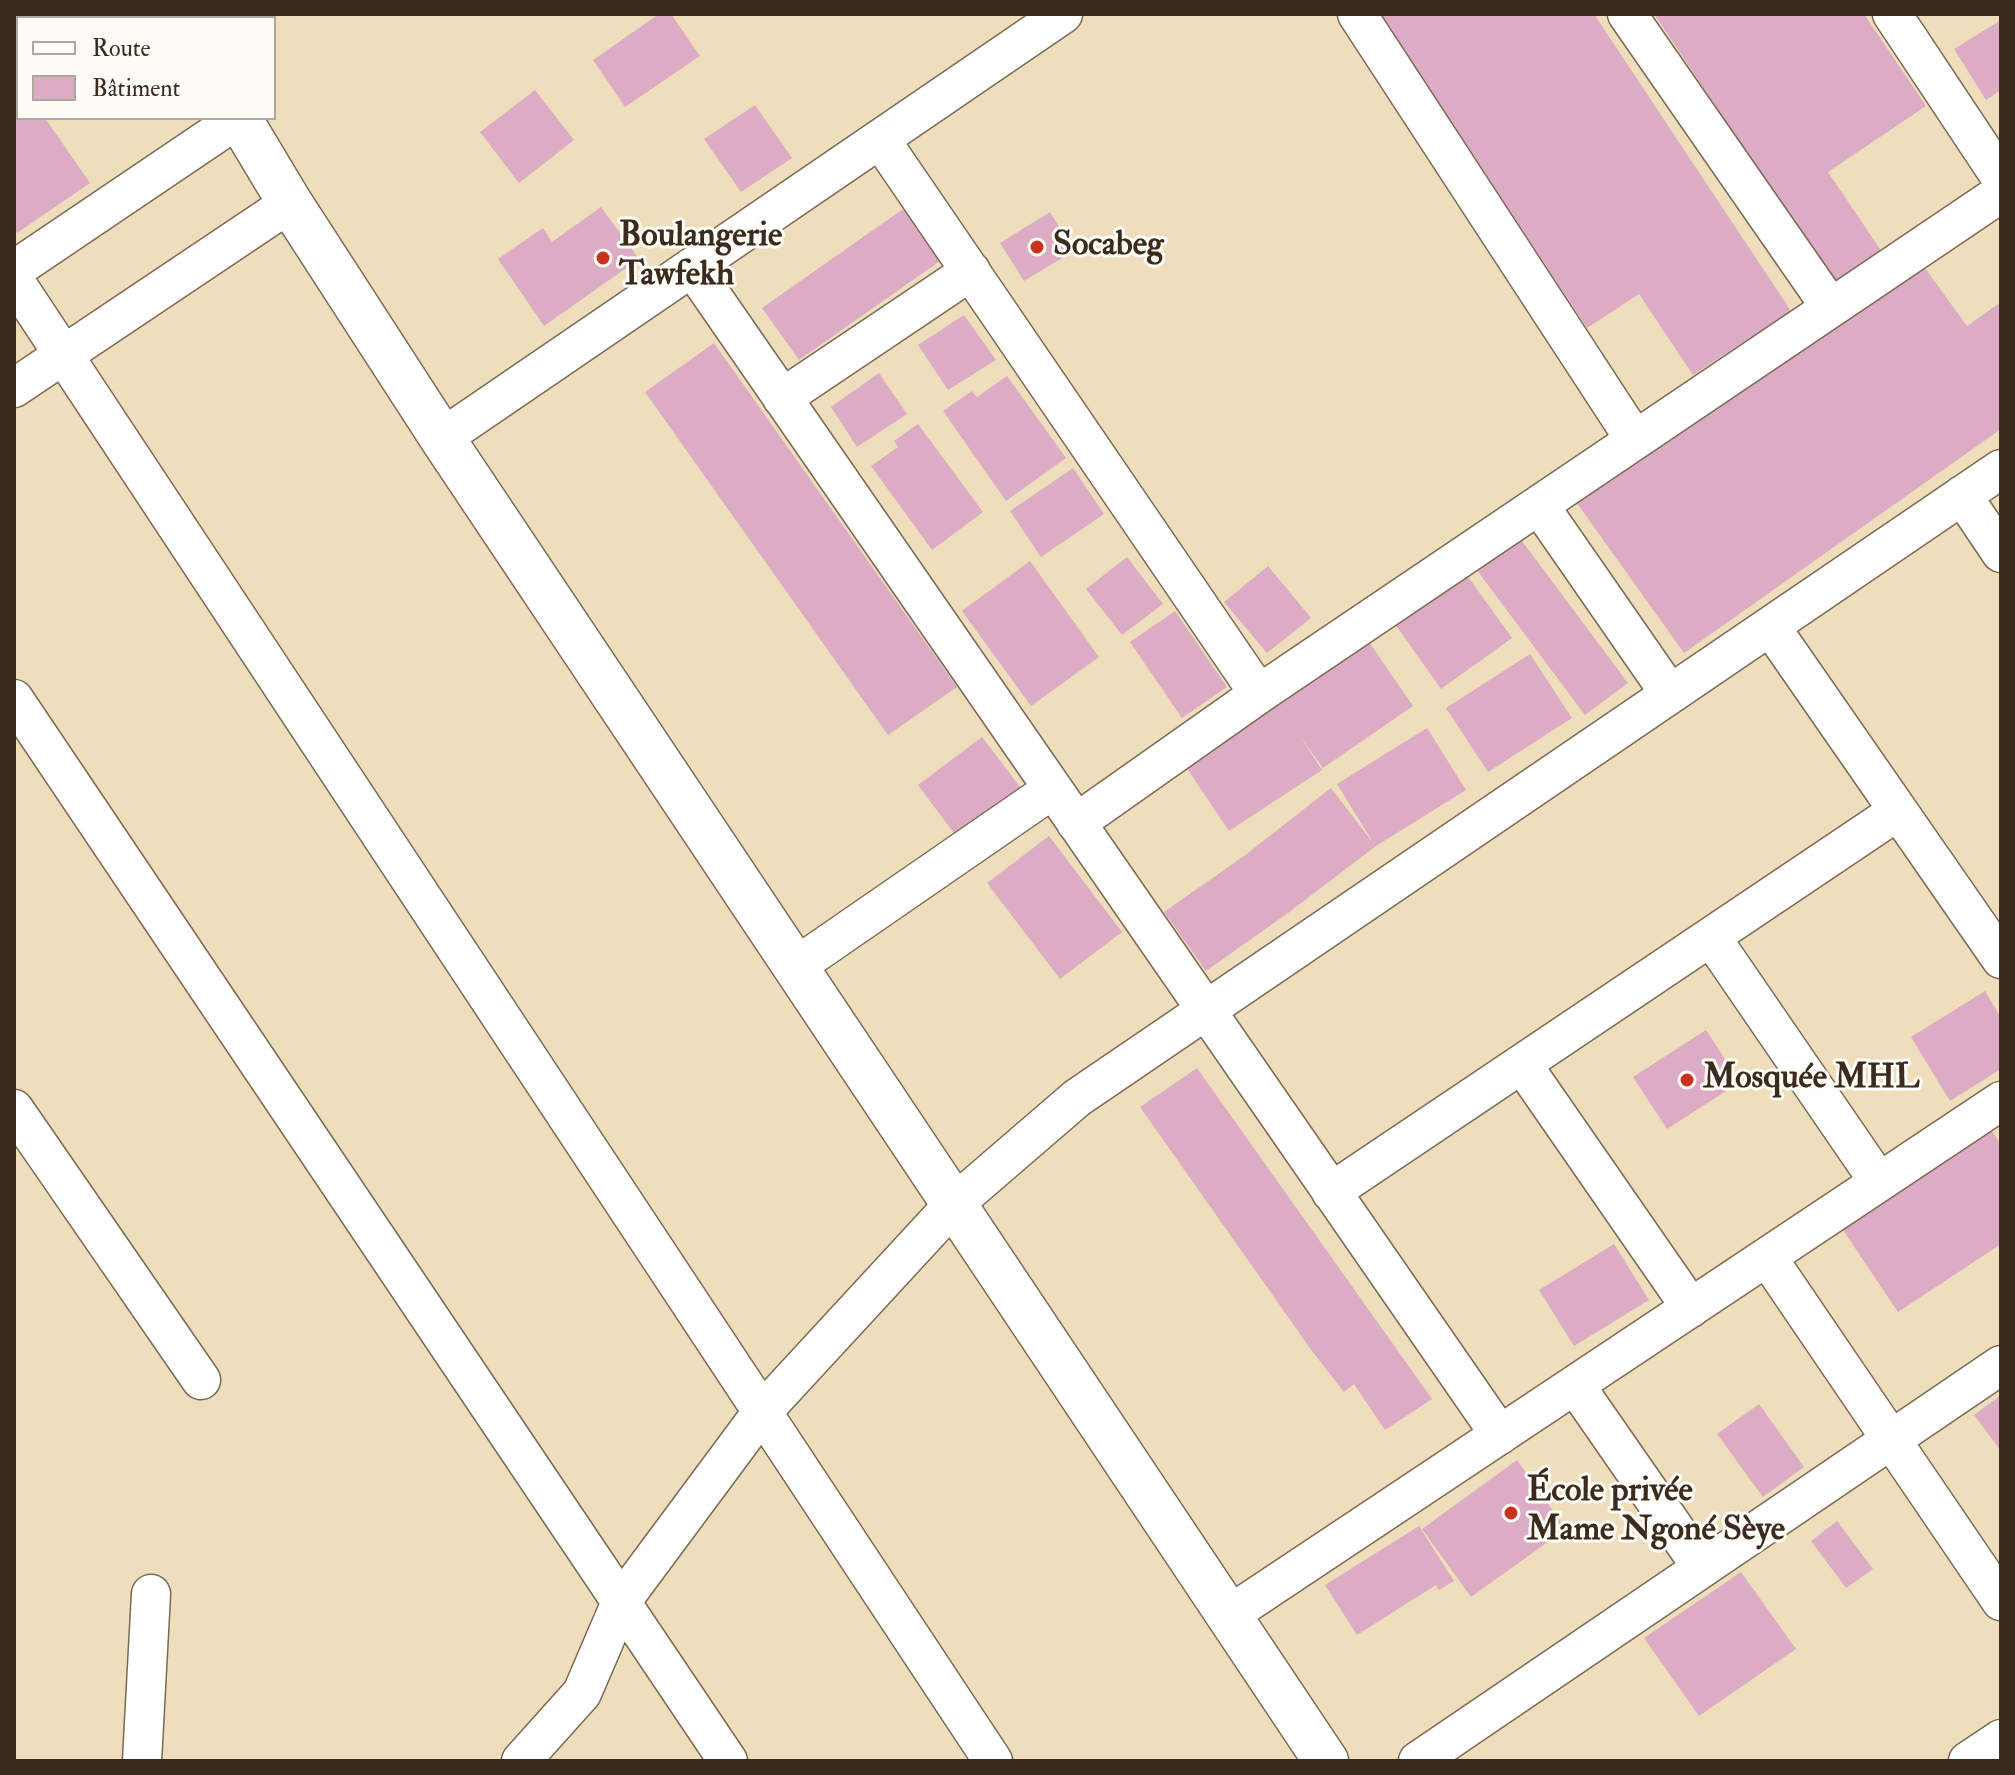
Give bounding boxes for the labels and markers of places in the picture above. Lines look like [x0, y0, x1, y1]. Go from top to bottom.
place label: Boulangerie Tawfekh [619, 218, 782, 298]
place label: Socabeg [1053, 227, 1164, 267]
marker: Socabeg [1028, 238, 1046, 256]
marker: Boulangerie Tawfekh [594, 249, 612, 267]
place label: Mosquée MHL [1703, 1060, 1920, 1100]
marker: Mosquée MHL [1678, 1071, 1696, 1089]
place label: École privée Mame Ngoné Sèye [1527, 1473, 1785, 1552]
marker: École privée Mame Ngoné Sèye [1502, 1504, 1520, 1522]

